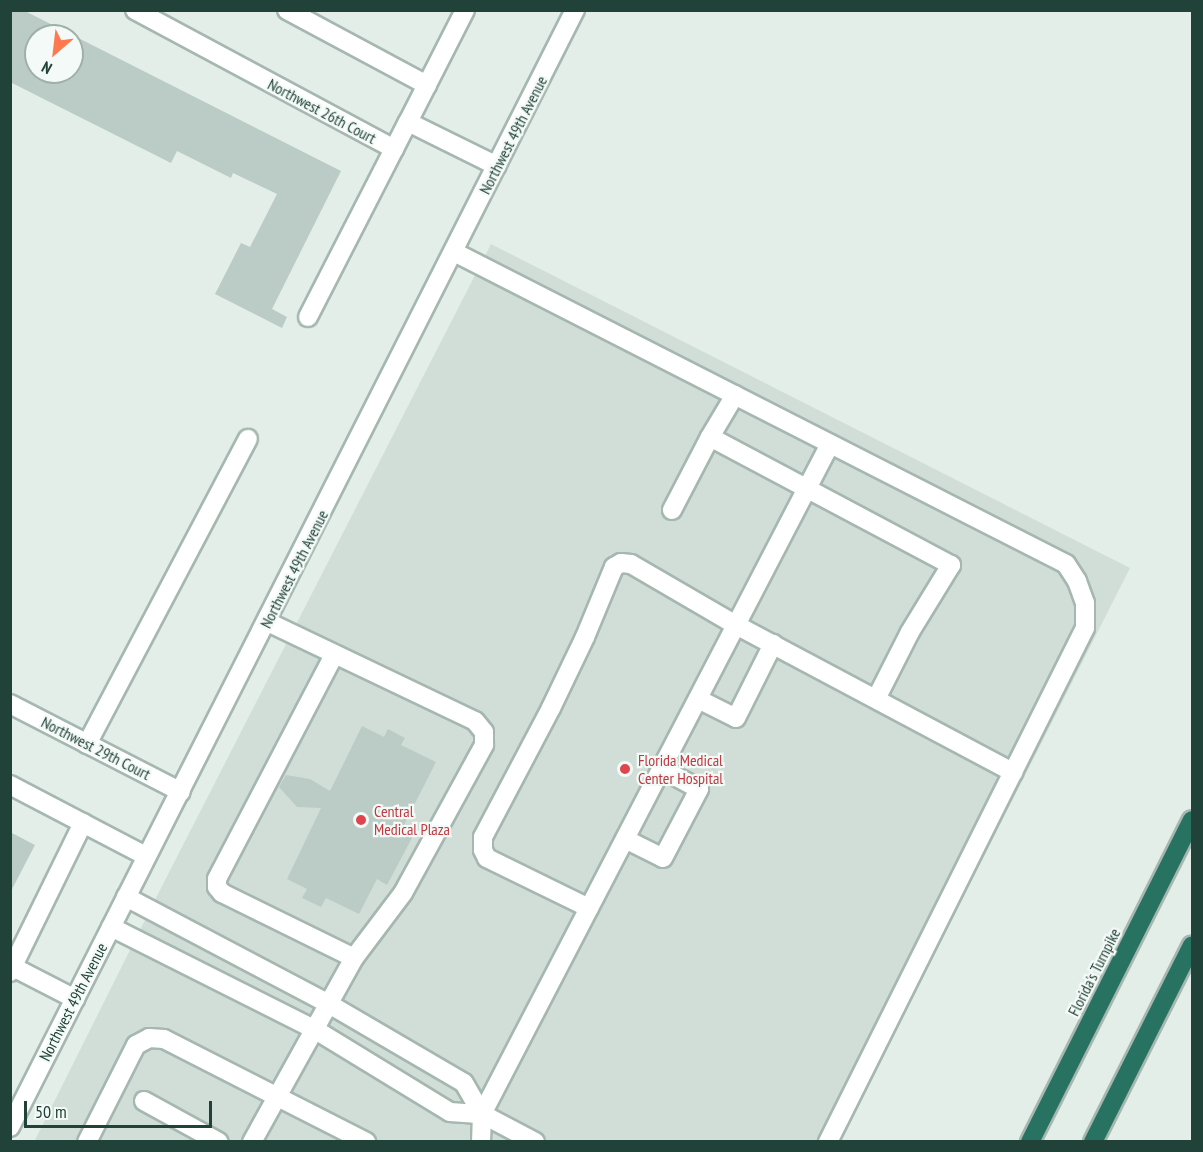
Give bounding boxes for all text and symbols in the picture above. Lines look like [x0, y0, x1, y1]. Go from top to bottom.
north arrow [24, 24, 84, 84]
text: N [38, 57, 55, 79]
street label: Northwest 49th Avenue [475, 72, 551, 198]
street label: Northwest 26th Court [265, 74, 379, 148]
street label: Northwest 49th Avenue [256, 506, 332, 632]
street label: Northwest 29th Court [38, 712, 154, 784]
place label: Florida Medical Center Hospital [638, 750, 723, 788]
marker: Florida Medical Center Hospital [616, 760, 634, 778]
place label: Central Medical Plaza [374, 801, 450, 839]
marker: Central Medical Plaza [352, 811, 370, 829]
street label: Florida's Turnpike [1064, 925, 1124, 1019]
street label: Northwest 49th Avenue [35, 939, 111, 1065]
scale bar [27, 1089, 214, 1127]
text: 50 m [35, 1100, 67, 1123]

